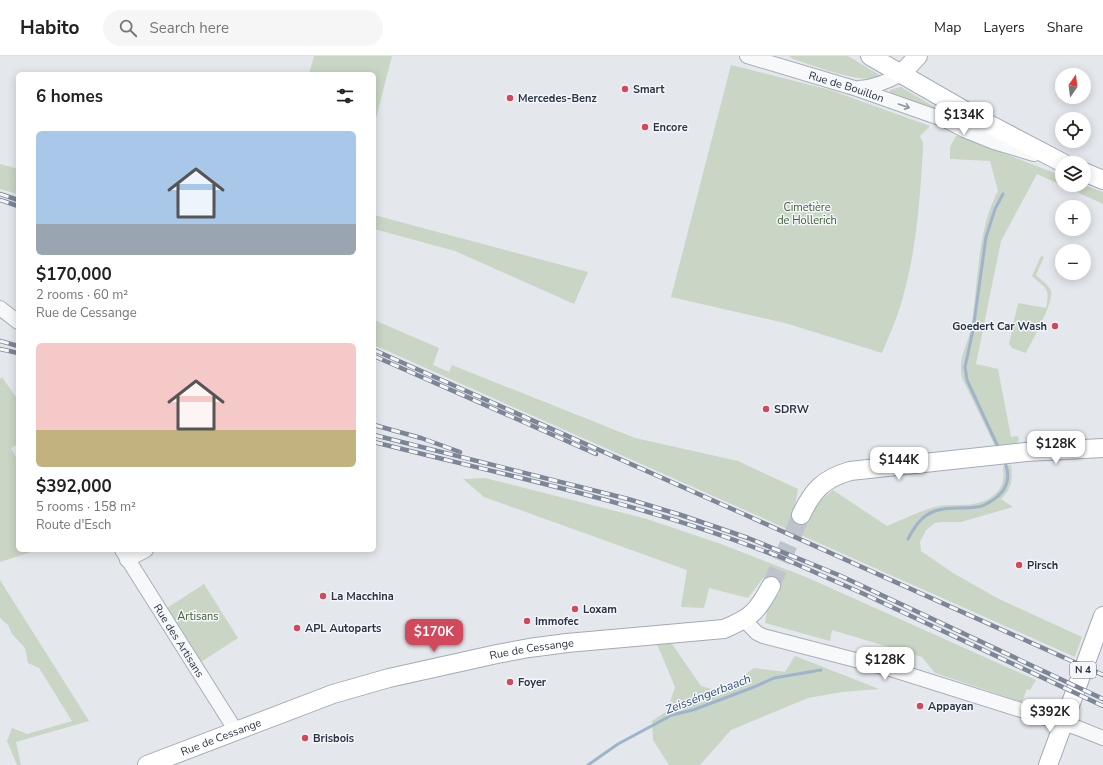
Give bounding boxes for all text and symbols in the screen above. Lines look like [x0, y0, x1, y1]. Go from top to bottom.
search box [103, 10, 383, 46]
text: Habito [20, 15, 79, 41]
icon: search [117, 17, 139, 39]
text: Search here [149, 18, 229, 38]
text: Map [934, 18, 961, 37]
text: Layers [983, 18, 1025, 37]
text: Share [1047, 18, 1083, 37]
street label: Rue de Bouillon [807, 67, 886, 106]
north arrow [1055, 68, 1091, 104]
map controls [1055, 68, 1091, 280]
place label: Smart [633, 82, 665, 97]
marker: Smart [620, 84, 630, 94]
text: 6 homes [36, 85, 103, 108]
icon: filters [334, 85, 356, 107]
place label: Mercedes-Benz [518, 91, 597, 106]
marker: Mercedes-Benz [505, 93, 515, 103]
one-way arrow [898, 102, 910, 110]
pin: $134K [936, 102, 992, 136]
text: $134K [944, 106, 984, 124]
button: locate [1055, 112, 1091, 148]
place label: Encore [653, 120, 688, 135]
marker: Encore [640, 122, 650, 132]
button: layers [1055, 156, 1091, 192]
icon: home [160, 157, 232, 229]
park label: Cimetière de Hollerich [777, 200, 837, 228]
button: + [1055, 200, 1091, 236]
button: − [1055, 244, 1091, 280]
text: $170,000 [36, 263, 112, 286]
text: 2 rooms · 60 m² [36, 286, 128, 304]
text: Rue de Cessange [36, 304, 137, 322]
place label: Goedert Car Wash [952, 319, 1047, 334]
marker: Goedert Car Wash [1050, 321, 1060, 331]
icon: home [160, 369, 232, 441]
place label: SDRW [774, 402, 810, 417]
marker: SDRW [761, 404, 771, 414]
pin: $128K [1028, 431, 1084, 465]
text: $128K [1036, 435, 1076, 453]
pin: $144K [871, 447, 927, 481]
text: $144K [879, 451, 919, 469]
text: $392,000 [36, 475, 112, 498]
text: 5 rooms · 158 m² [36, 498, 136, 516]
text: Route d'Esch [36, 516, 111, 534]
place label: Pirsch [1027, 558, 1058, 573]
marker: Pirsch [1014, 560, 1024, 570]
place label: La Macchina [331, 589, 394, 604]
marker: La Macchina [318, 591, 328, 601]
street label: Rue des Artisans [150, 601, 208, 680]
place label: Loxam [583, 602, 617, 617]
marker: Loxam [570, 604, 580, 614]
park label: Artisans [177, 609, 219, 624]
place label: Immofec [535, 614, 579, 629]
marker: Immofec [522, 616, 532, 626]
pin: $170K [406, 619, 462, 653]
place label: APL Autoparts [305, 621, 381, 636]
marker: APL Autoparts [292, 623, 302, 633]
text: $170K [414, 623, 454, 641]
street label: Rue de Cessange [488, 635, 575, 663]
pin: $128K [857, 647, 913, 681]
text: $128K [865, 651, 905, 669]
road number: N 4 [1070, 662, 1096, 678]
water label: Zeisséngerbaach [663, 670, 753, 718]
place label: Foyer [518, 675, 547, 690]
marker: Foyer [505, 677, 515, 687]
place label: Appayan [928, 699, 973, 714]
pin: $392K [1022, 699, 1078, 733]
marker: Appayan [915, 701, 925, 711]
text: $392K [1030, 703, 1070, 721]
street label: Rue de Cessange [178, 715, 263, 759]
place label: Brisbois [313, 731, 354, 746]
marker: Brisbois [300, 733, 310, 743]

